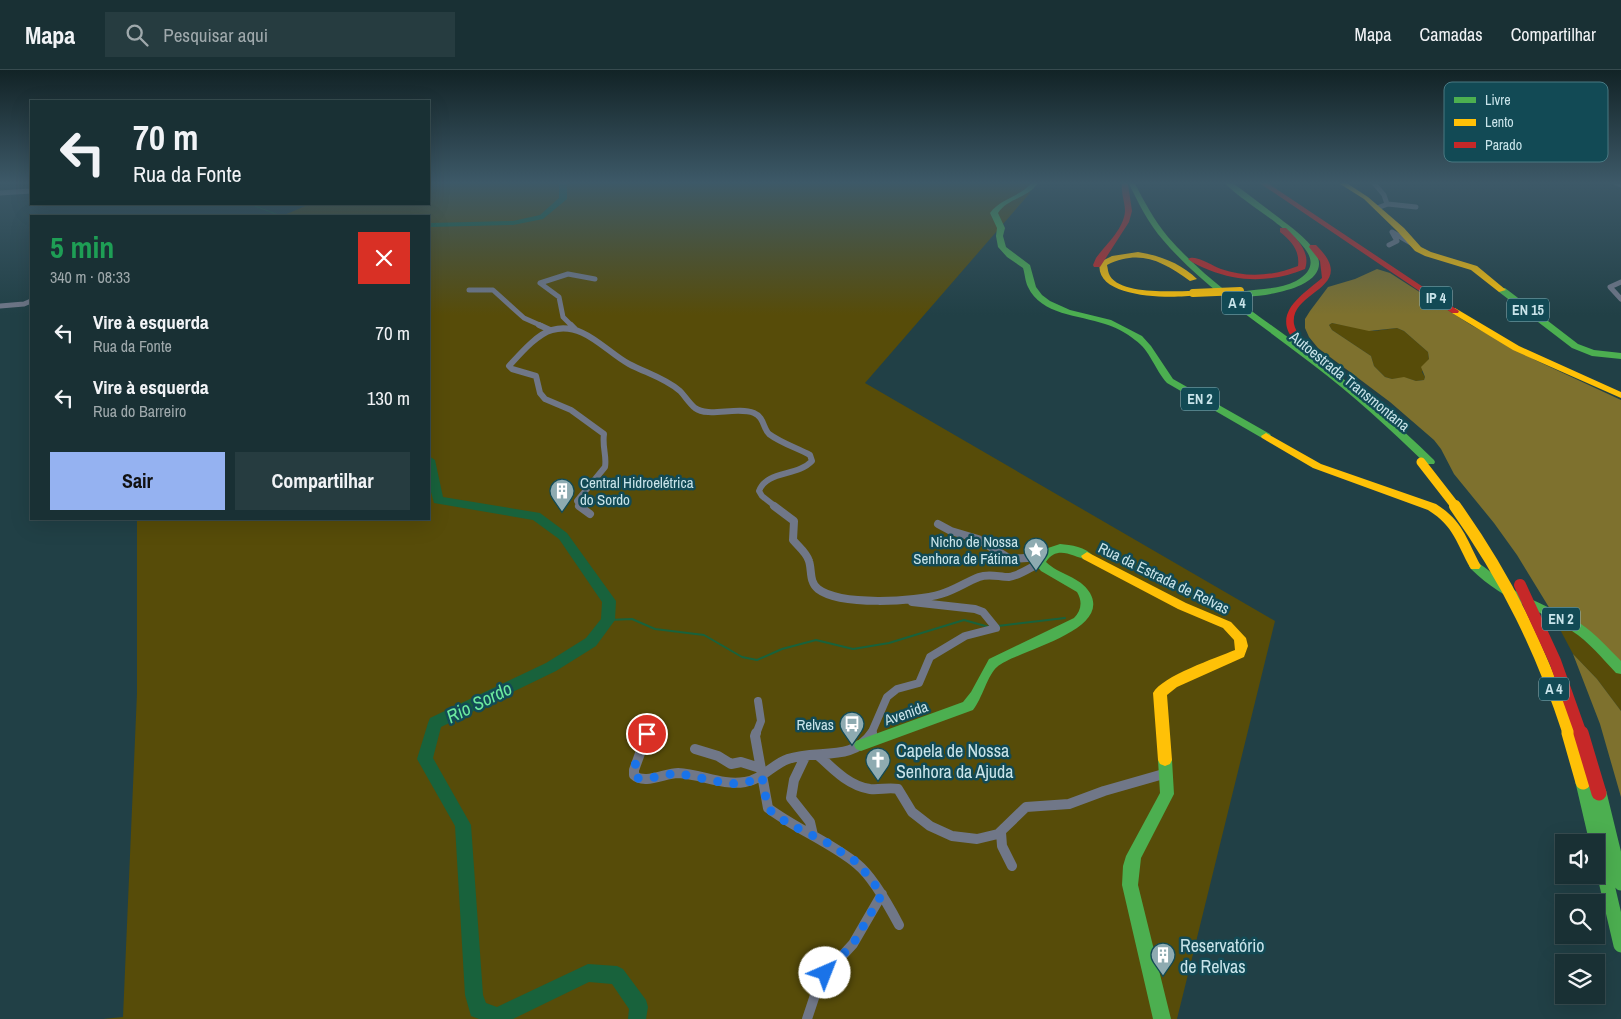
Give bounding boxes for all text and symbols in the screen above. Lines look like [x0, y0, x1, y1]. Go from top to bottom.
search box [105, 12, 455, 57]
text: Mapa [25, 19, 75, 51]
icon: search [123, 21, 151, 49]
text: Pesquisar aqui [163, 22, 268, 48]
text: Mapa [1355, 22, 1392, 47]
text: Camadas [1420, 22, 1483, 47]
text: Compartilhar [1511, 22, 1596, 47]
legend [1444, 82, 1608, 162]
text: Livre [1485, 91, 1511, 109]
text: Lento [1485, 113, 1514, 131]
text: 70 m [133, 114, 198, 161]
icon: left [50, 120, 115, 185]
text: Parado [1485, 136, 1522, 154]
text: Rua da Fonte [133, 159, 241, 189]
text: 5 min [50, 227, 114, 267]
button: close [358, 232, 410, 284]
text: 340 m · 08:33 [50, 266, 130, 288]
road number: IP 4 [1420, 287, 1452, 310]
road number: A 4 [1222, 292, 1252, 314]
road number: EN 15 [1507, 298, 1549, 322]
text: Vire à esquerda [93, 309, 209, 335]
icon: left [50, 319, 78, 347]
text: 70 m [375, 320, 410, 346]
street label: Autoestrada Transmontana [1285, 326, 1414, 436]
text: Rua da Fonte [93, 335, 172, 357]
text: Vire à esquerda [93, 374, 209, 400]
icon: left [50, 384, 78, 412]
text: 130 m [367, 385, 410, 411]
road number: EN 2 [1181, 388, 1219, 410]
text: Rua do Barreiro [93, 400, 186, 422]
button: Sair [50, 452, 225, 510]
button: Compartilhar [235, 452, 410, 510]
place label: Central Hidroelétrica do Sordo [580, 472, 694, 510]
building icon: Central Hidroelétrica do Sordo [549, 478, 575, 512]
place label: Nicho de Nossa Senhora de Fátima [913, 531, 1018, 569]
place icon: Nicho de Nossa Senhora de Fátima [1023, 537, 1049, 571]
street label: Rua da Estrada de Relvas [1095, 537, 1233, 619]
road number: EN 2 [1542, 608, 1580, 630]
water label: Rio Sordo [442, 675, 517, 729]
road number: A 4 [1539, 678, 1569, 700]
street label: Avenida [880, 696, 931, 731]
bus stop icon: Relvas [839, 711, 865, 745]
pin [626, 713, 668, 755]
place label: Relvas [796, 714, 834, 735]
icon: arrive [633, 720, 661, 748]
place label: Capela de Nossa Senhora da Ajuda [896, 738, 1013, 784]
church icon: Capela de Nossa Senhora da Ajuda [865, 747, 891, 781]
map controls [1555, 834, 1605, 1004]
button: sound [1555, 834, 1605, 884]
button: search [1555, 894, 1605, 944]
place label: Reservatório de Relvas [1180, 933, 1265, 979]
building icon: Reservatório de Relvas [1150, 942, 1176, 976]
position arrow [798, 946, 850, 998]
button: layers [1555, 954, 1605, 1004]

